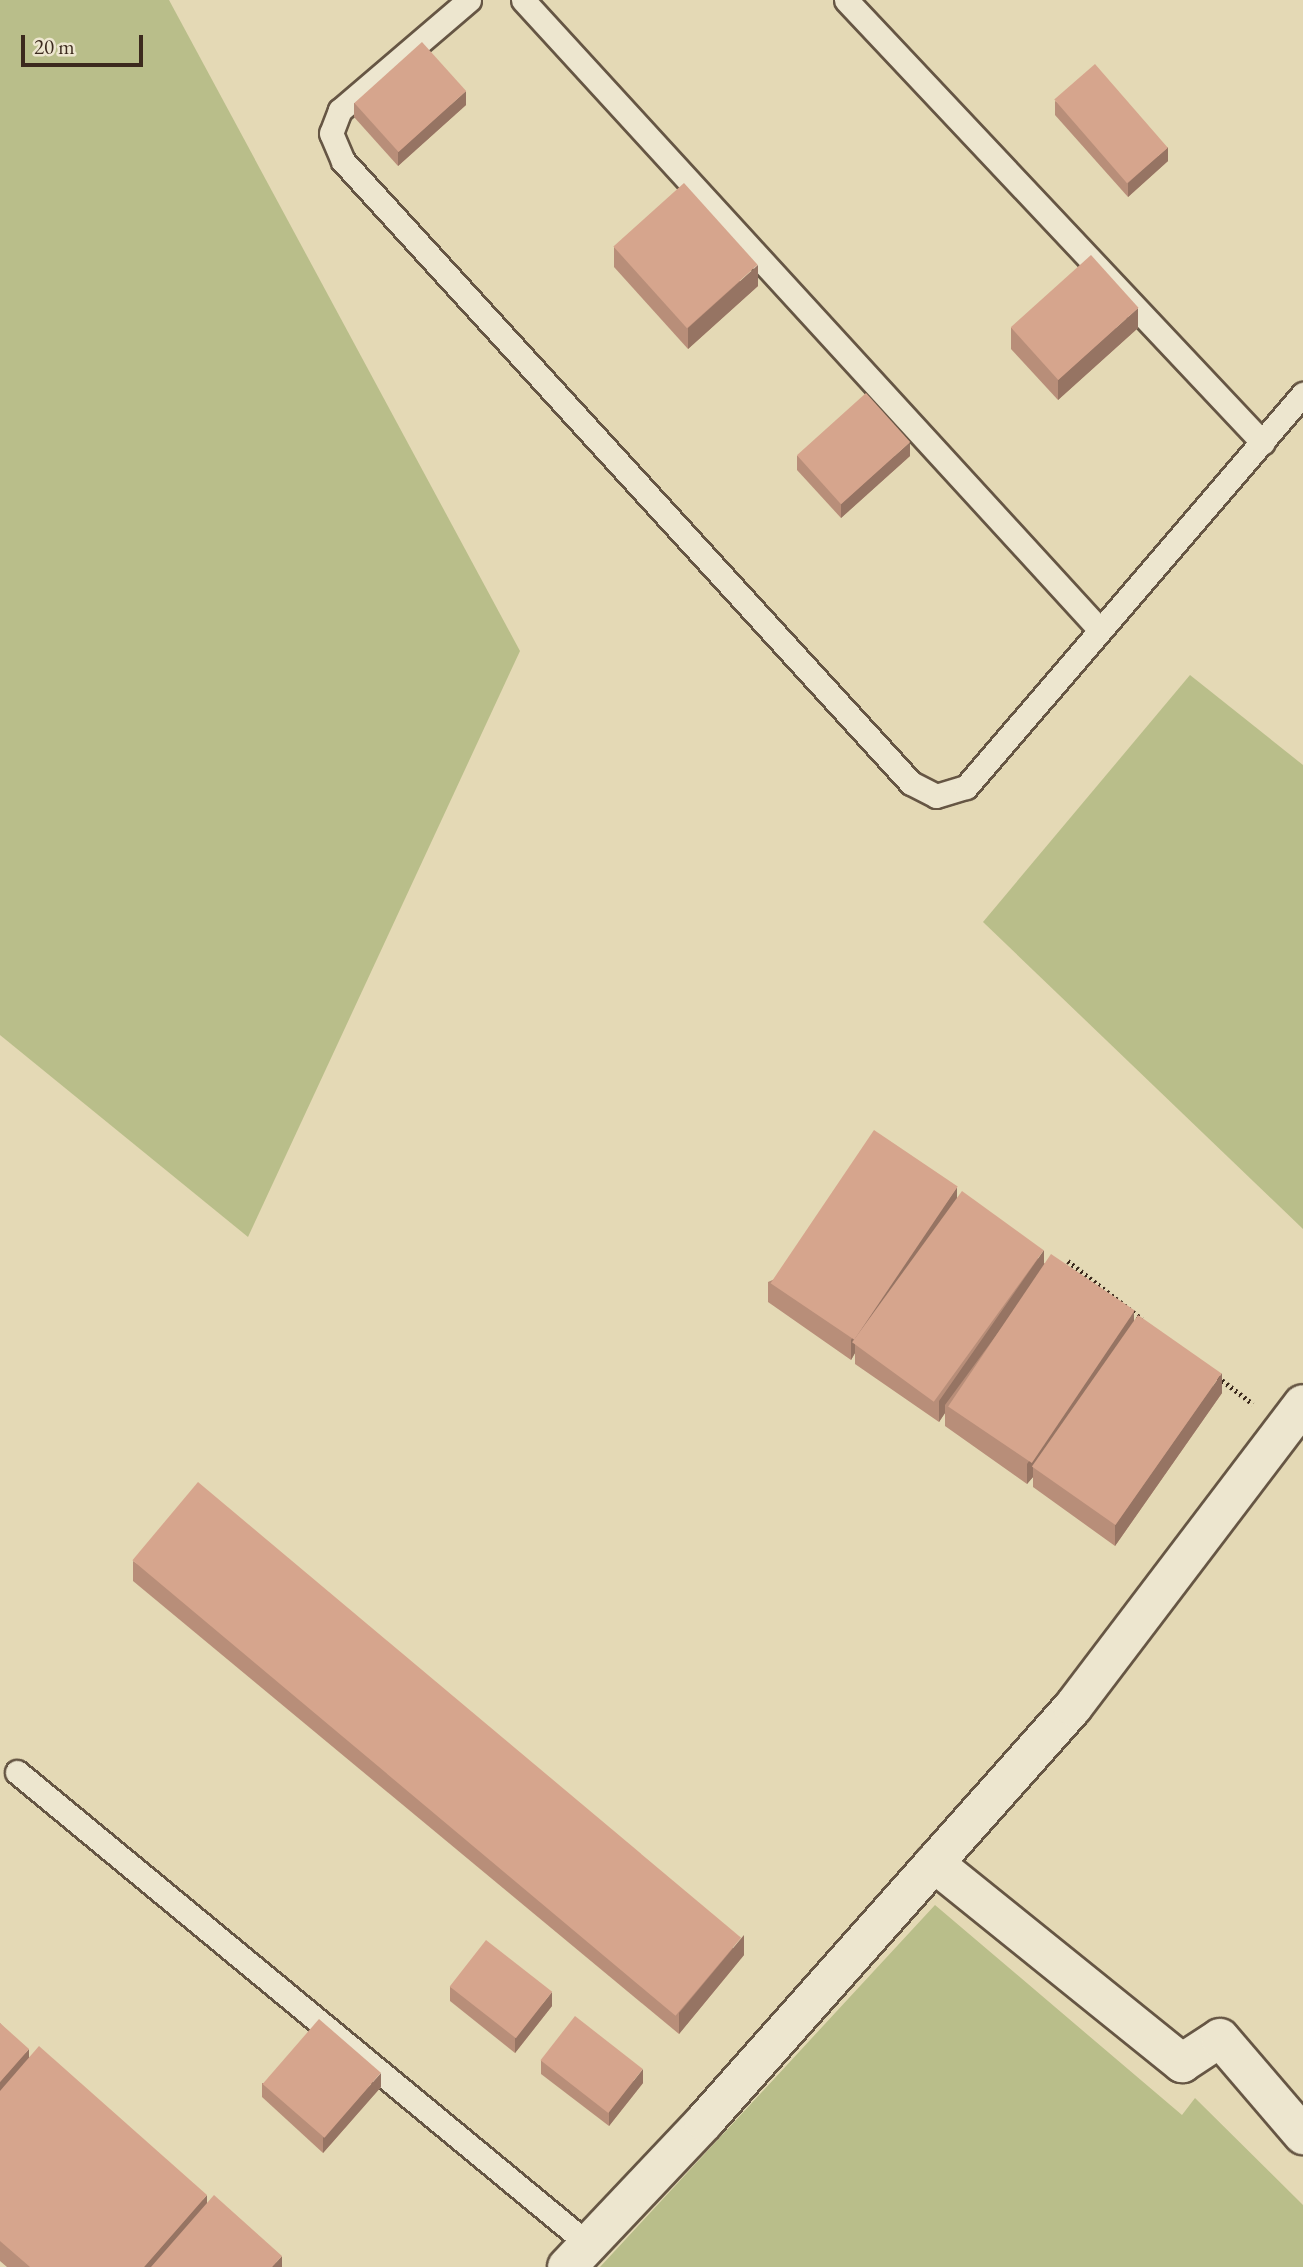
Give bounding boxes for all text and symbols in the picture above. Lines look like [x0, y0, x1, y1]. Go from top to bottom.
scale bar [24, 21, 147, 65]
text: 20 m [34, 33, 75, 60]

